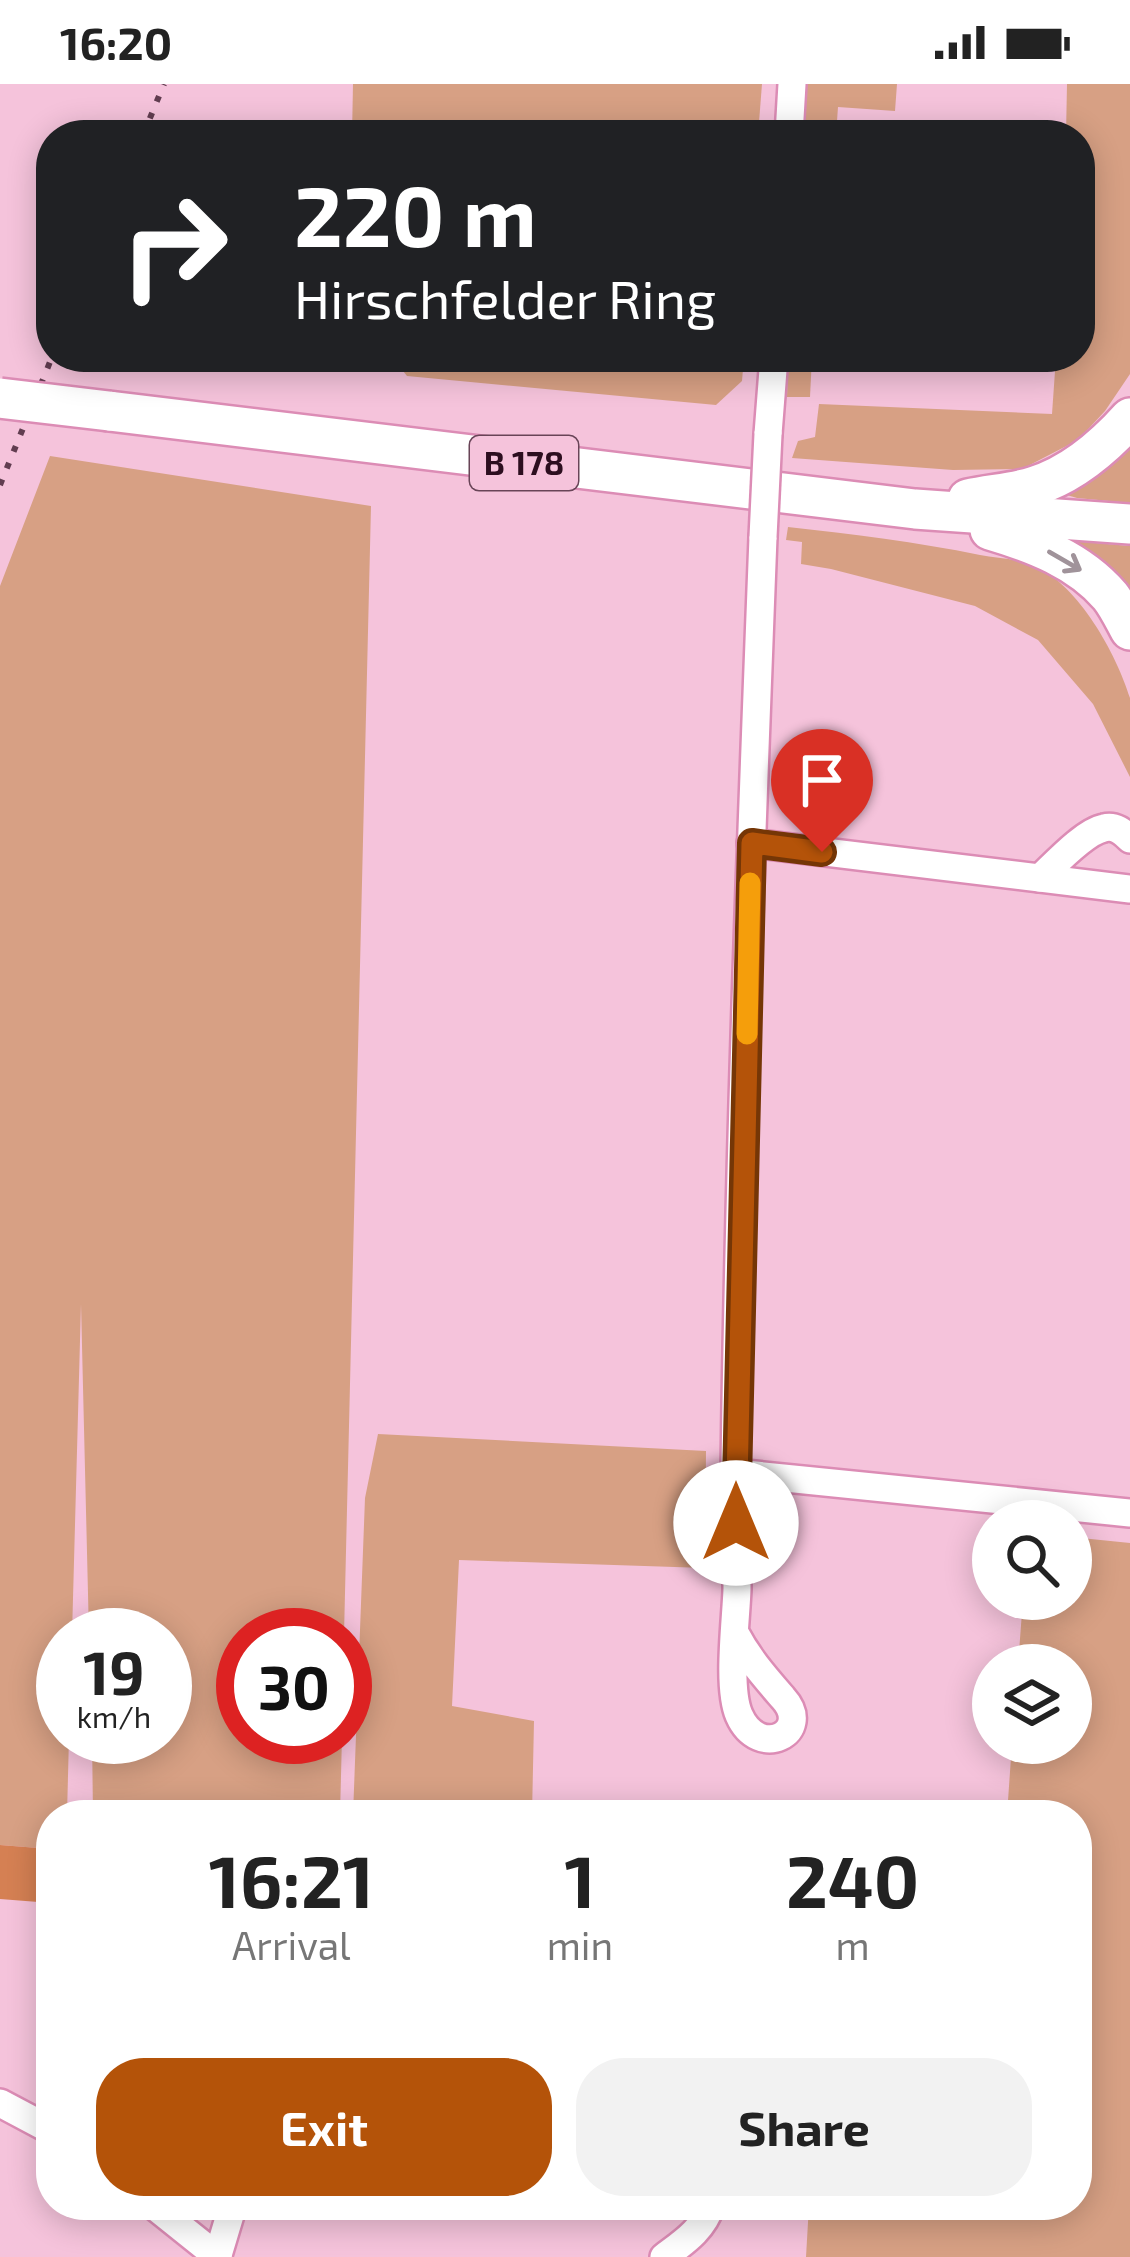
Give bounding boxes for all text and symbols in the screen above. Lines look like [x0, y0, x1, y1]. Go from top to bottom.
text: 16:20 [60, 15, 172, 69]
text: 220 m [294, 163, 537, 264]
icon: right [96, 168, 252, 324]
text: Hirschfelder Ring [294, 265, 716, 330]
road number: B 178 [470, 436, 578, 490]
one-way arrow [1047, 549, 1082, 573]
pin [771, 729, 873, 852]
icon: arrive [789, 747, 855, 813]
position arrow [673, 1460, 799, 1586]
map controls [972, 1500, 1092, 1764]
button: search [972, 1500, 1092, 1620]
speed limit sign: 30 [216, 1608, 372, 1764]
text: 19 [83, 1635, 145, 1707]
button: layers [972, 1644, 1092, 1764]
text: km/h [77, 1698, 151, 1734]
text: 16:21 [209, 1836, 374, 1922]
text: 1 [564, 1836, 595, 1922]
text: 240 [786, 1836, 919, 1922]
text: Arrival [232, 1921, 351, 1968]
text: min [547, 1921, 613, 1968]
text: m [836, 1921, 870, 1968]
button: Exit [96, 2058, 552, 2196]
button: Share [576, 2058, 1032, 2196]

